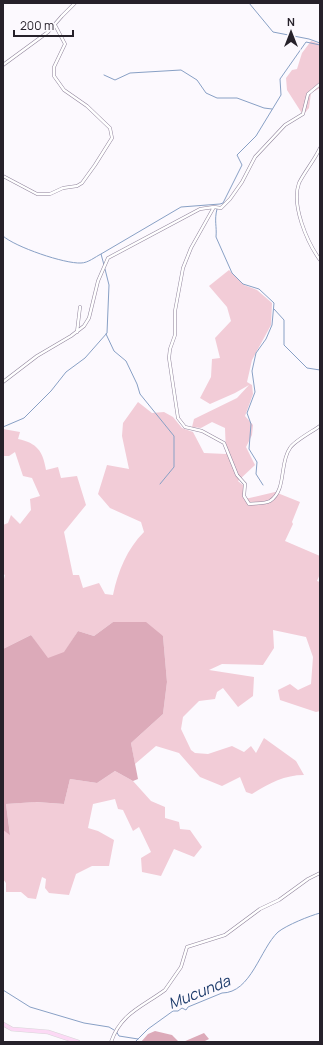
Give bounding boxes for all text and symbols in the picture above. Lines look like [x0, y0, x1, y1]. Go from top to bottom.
scale bar [14, 12, 73, 38]
north arrow [271, 12, 311, 52]
text: N [287, 14, 295, 29]
text: 200 m [20, 17, 54, 34]
water label: Mucunda [165, 970, 234, 1014]

